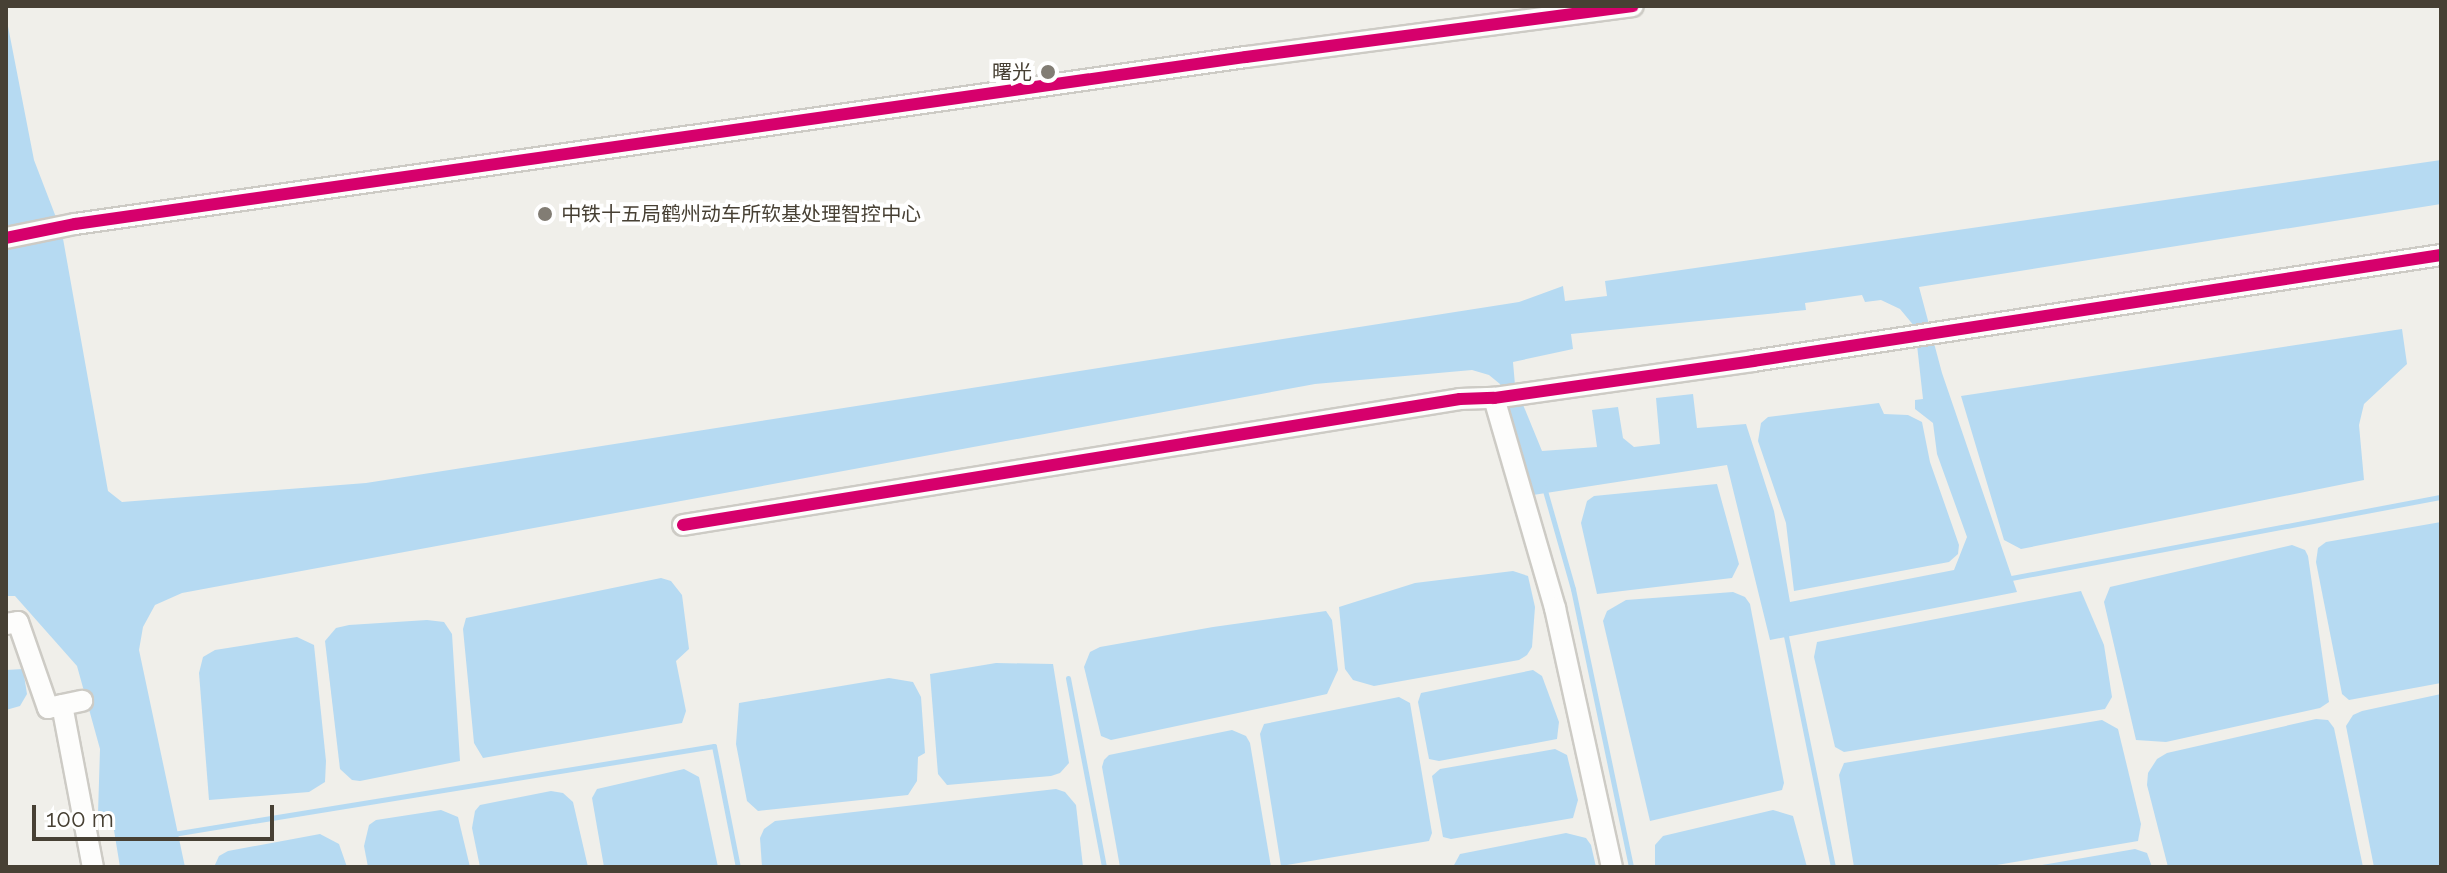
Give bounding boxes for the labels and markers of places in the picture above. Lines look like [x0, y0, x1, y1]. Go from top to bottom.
place label: 曙光 [992, 60, 1032, 84]
marker: 曙光 [1039, 63, 1057, 81]
place label: 中铁十五局鹤州动车所软基处理智控中心 [561, 202, 921, 226]
marker: 中铁十五局鹤州动车所软基处理智控中心 [536, 205, 554, 223]

